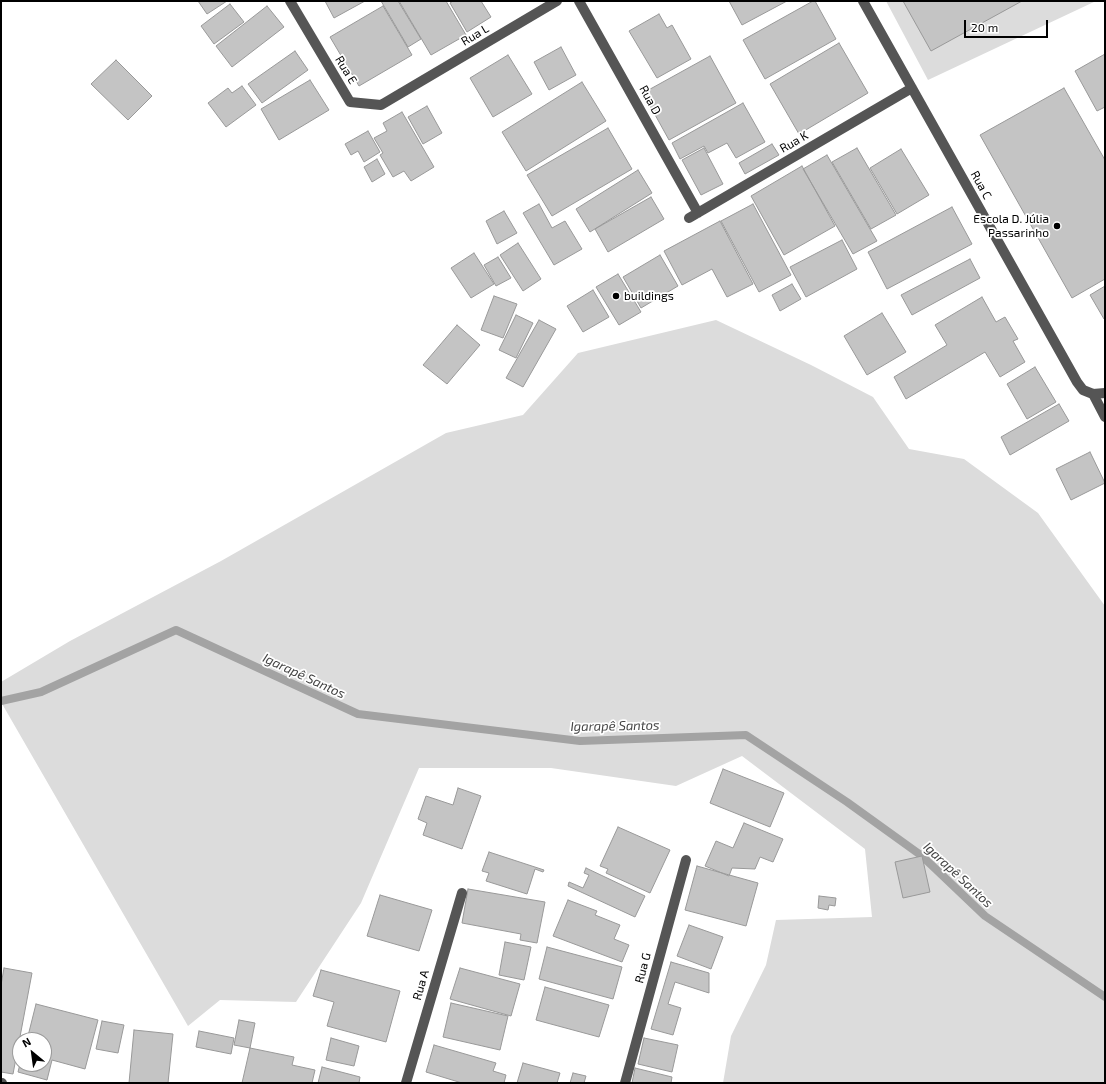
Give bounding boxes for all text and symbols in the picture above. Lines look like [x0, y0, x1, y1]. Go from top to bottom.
scale bar [966, 12, 1050, 38]
text: 20 m [971, 20, 998, 34]
street label: Rua L [459, 21, 491, 49]
street label: Rua E [332, 53, 360, 87]
street label: Rua D [636, 83, 664, 117]
street label: Rua K [777, 128, 811, 156]
street label: Rua C [967, 168, 995, 202]
place label: Escola D. Júlia Passarinho [973, 212, 1049, 240]
marker: Escola D. Júlia Passarinho [1052, 221, 1062, 231]
place label: buildings [624, 289, 674, 303]
marker: buildings [611, 291, 621, 301]
water label: Igarapê Santos [260, 650, 348, 702]
water label: Igarapê Santos [570, 717, 660, 735]
water label: Igarapê Santos [920, 839, 996, 911]
street label: Rua G [632, 951, 654, 985]
street label: Rua A [410, 968, 432, 1002]
north arrow [12, 1032, 52, 1072]
text: N [20, 1034, 33, 1050]

